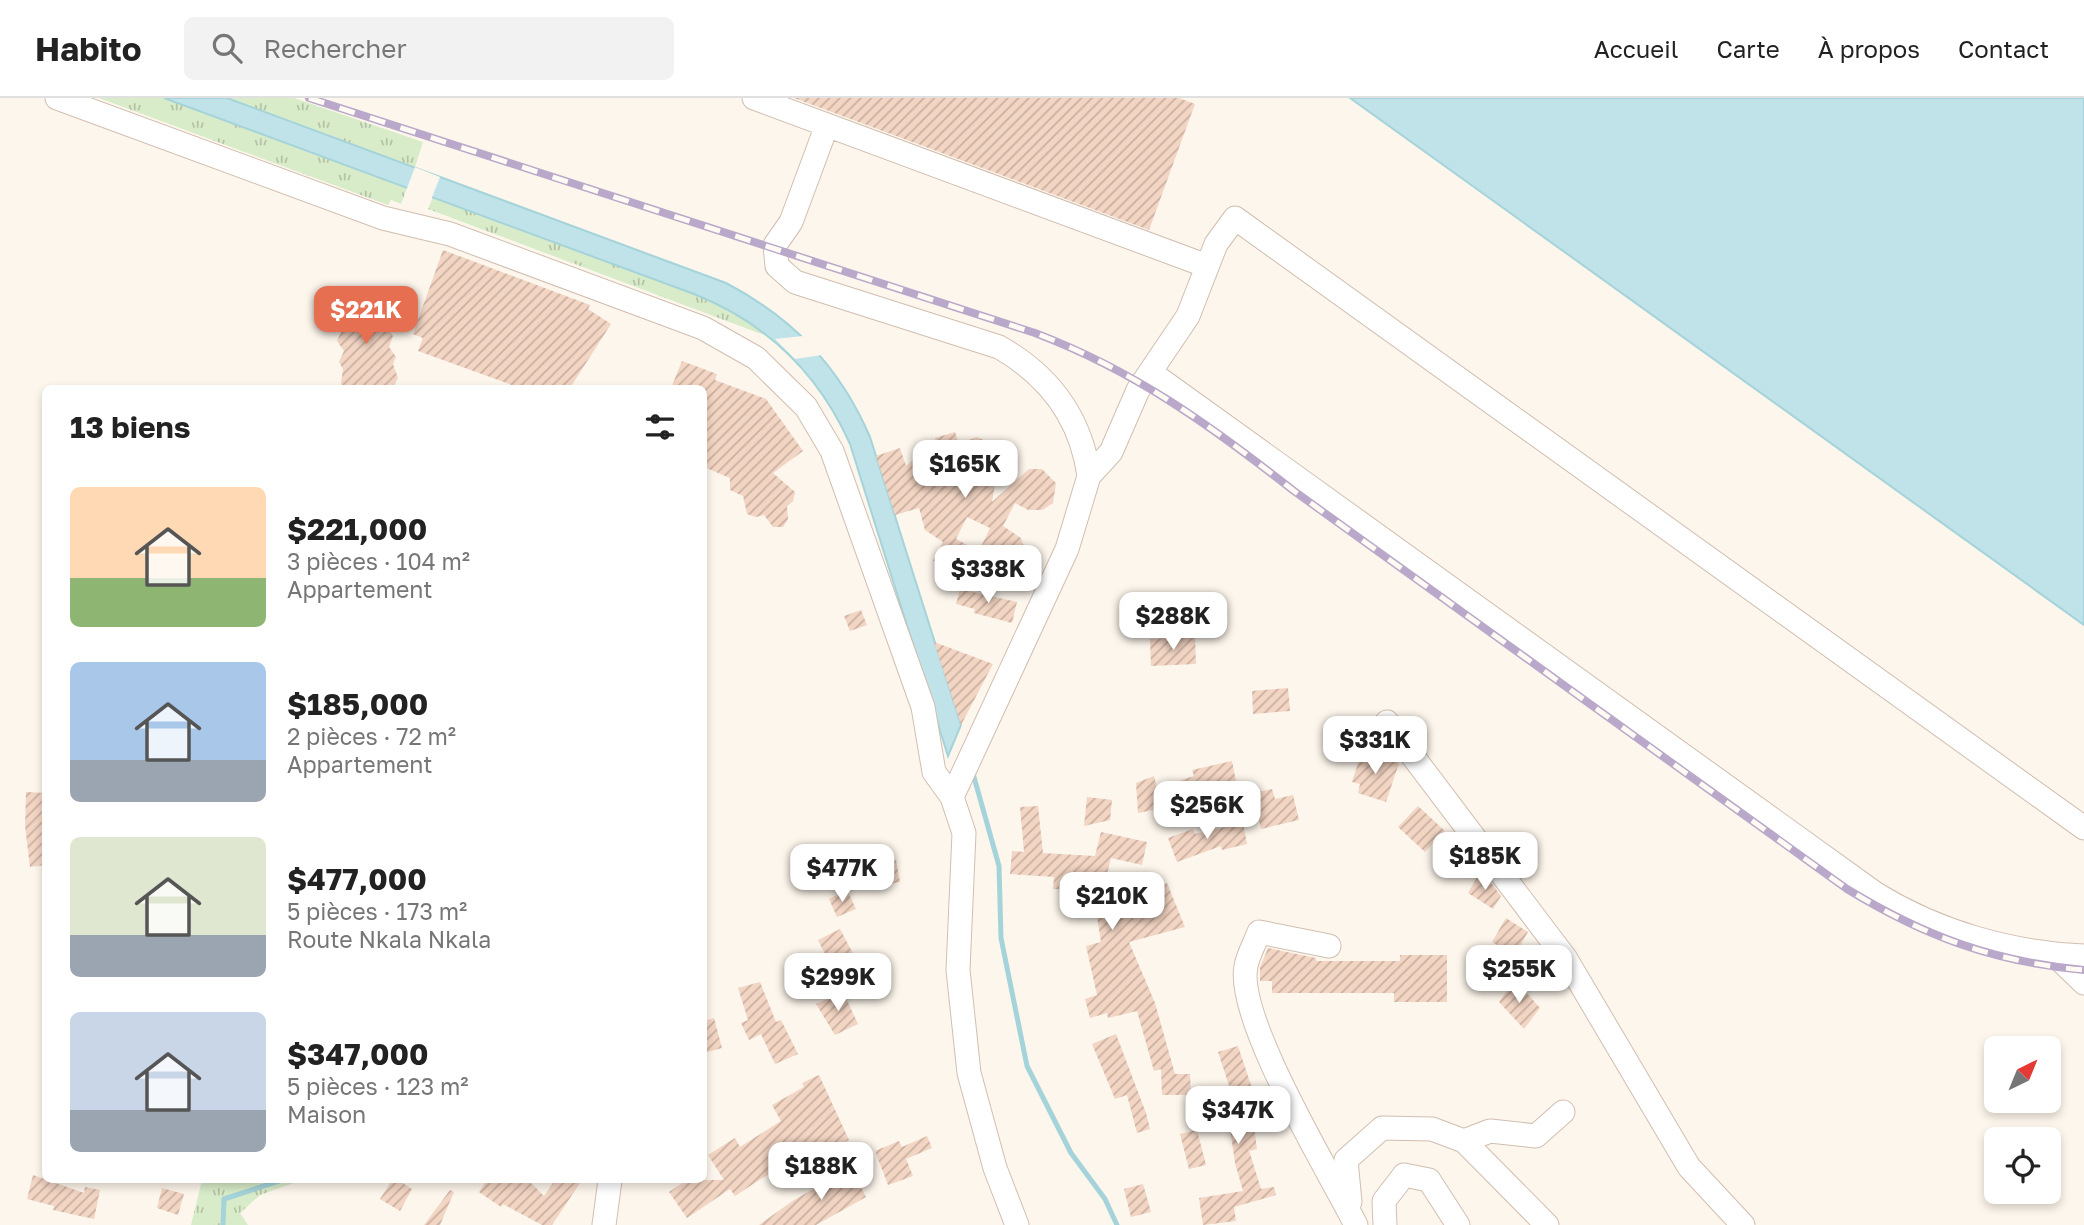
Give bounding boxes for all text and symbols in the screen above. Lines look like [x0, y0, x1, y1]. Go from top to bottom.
search box [184, 17, 674, 80]
text: Habito [35, 29, 142, 68]
icon: search [208, 29, 246, 67]
text: Rechercher [264, 33, 407, 64]
text: Accueil [1594, 34, 1678, 63]
text: Carte [1716, 34, 1780, 63]
text: À propos [1818, 34, 1920, 63]
text: Contact [1958, 34, 2049, 63]
pin: $221K [317, 286, 415, 346]
text: $221K [330, 295, 402, 323]
icon: filters [641, 408, 679, 446]
text: 13 biens [70, 409, 191, 445]
pin: $165K [916, 440, 1014, 500]
text: $165K [929, 449, 1001, 477]
text: $221,000 [287, 511, 427, 547]
icon: home [126, 515, 210, 599]
pin: $338K [939, 546, 1037, 605]
text: 3 pièces · 104 m² [287, 547, 470, 575]
text: $338K [951, 554, 1025, 582]
text: Appartement [287, 575, 432, 603]
pin: $288K [1124, 592, 1222, 652]
text: $288K [1135, 601, 1211, 629]
text: $185,000 [287, 686, 428, 722]
icon: home [126, 690, 210, 774]
pin: $331K [1326, 716, 1424, 776]
text: 2 pièces · 72 m² [287, 722, 456, 750]
text: $331K [1339, 725, 1411, 753]
text: Appartement [287, 750, 432, 778]
pin: $256K [1158, 782, 1256, 841]
text: $256K [1170, 790, 1244, 818]
pin: $185K [1436, 832, 1534, 892]
text: $185K [1449, 841, 1521, 869]
pin: $477K [793, 844, 891, 904]
text: $477K [806, 853, 878, 881]
text: $477,000 [287, 861, 427, 897]
icon: home [126, 865, 210, 949]
pin: $210K [1063, 872, 1161, 932]
text: $210K [1076, 881, 1148, 909]
text: 5 pièces · 173 m² [287, 897, 467, 925]
text: Route Nkala Nkala [287, 925, 491, 953]
pin: $255K [1470, 946, 1568, 1005]
pin: $299K [789, 954, 887, 1013]
text: $255K [1482, 954, 1556, 982]
text: $299K [800, 962, 876, 990]
text: $347,000 [287, 1036, 429, 1072]
north arrow [1984, 1036, 2062, 1113]
map controls [1984, 1036, 2061, 1204]
icon: home [126, 1040, 210, 1124]
text: 5 pièces · 123 m² [287, 1072, 469, 1100]
pin: $347K [1189, 1086, 1287, 1146]
text: $347K [1201, 1095, 1275, 1123]
text: Maison [287, 1100, 366, 1128]
button: locate [1984, 1127, 2061, 1204]
pin: $188K [772, 1142, 870, 1202]
text: $188K [784, 1151, 858, 1179]

